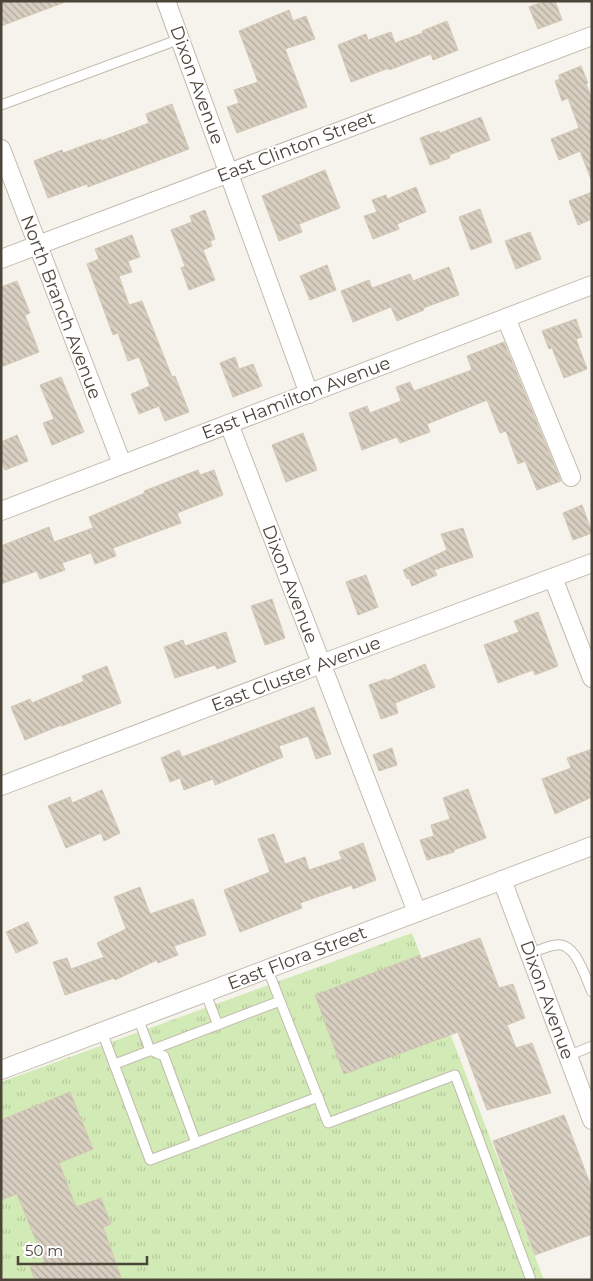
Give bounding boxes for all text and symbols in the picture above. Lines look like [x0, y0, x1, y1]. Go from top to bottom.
street label: Dixon Avenue [165, 22, 229, 148]
street label: East Clinton Street [214, 107, 378, 187]
street label: North Branch Avenue [16, 212, 106, 402]
street label: East Hamilton Avenue [199, 352, 394, 444]
street label: Dixon Avenue [257, 522, 323, 646]
street label: East Cluster Avenue [208, 632, 384, 716]
street label: East Flora Street [224, 921, 370, 995]
street label: Dixon Avenue [515, 937, 579, 1063]
scale bar [18, 1234, 146, 1266]
text: 50 m [25, 1241, 63, 1260]

